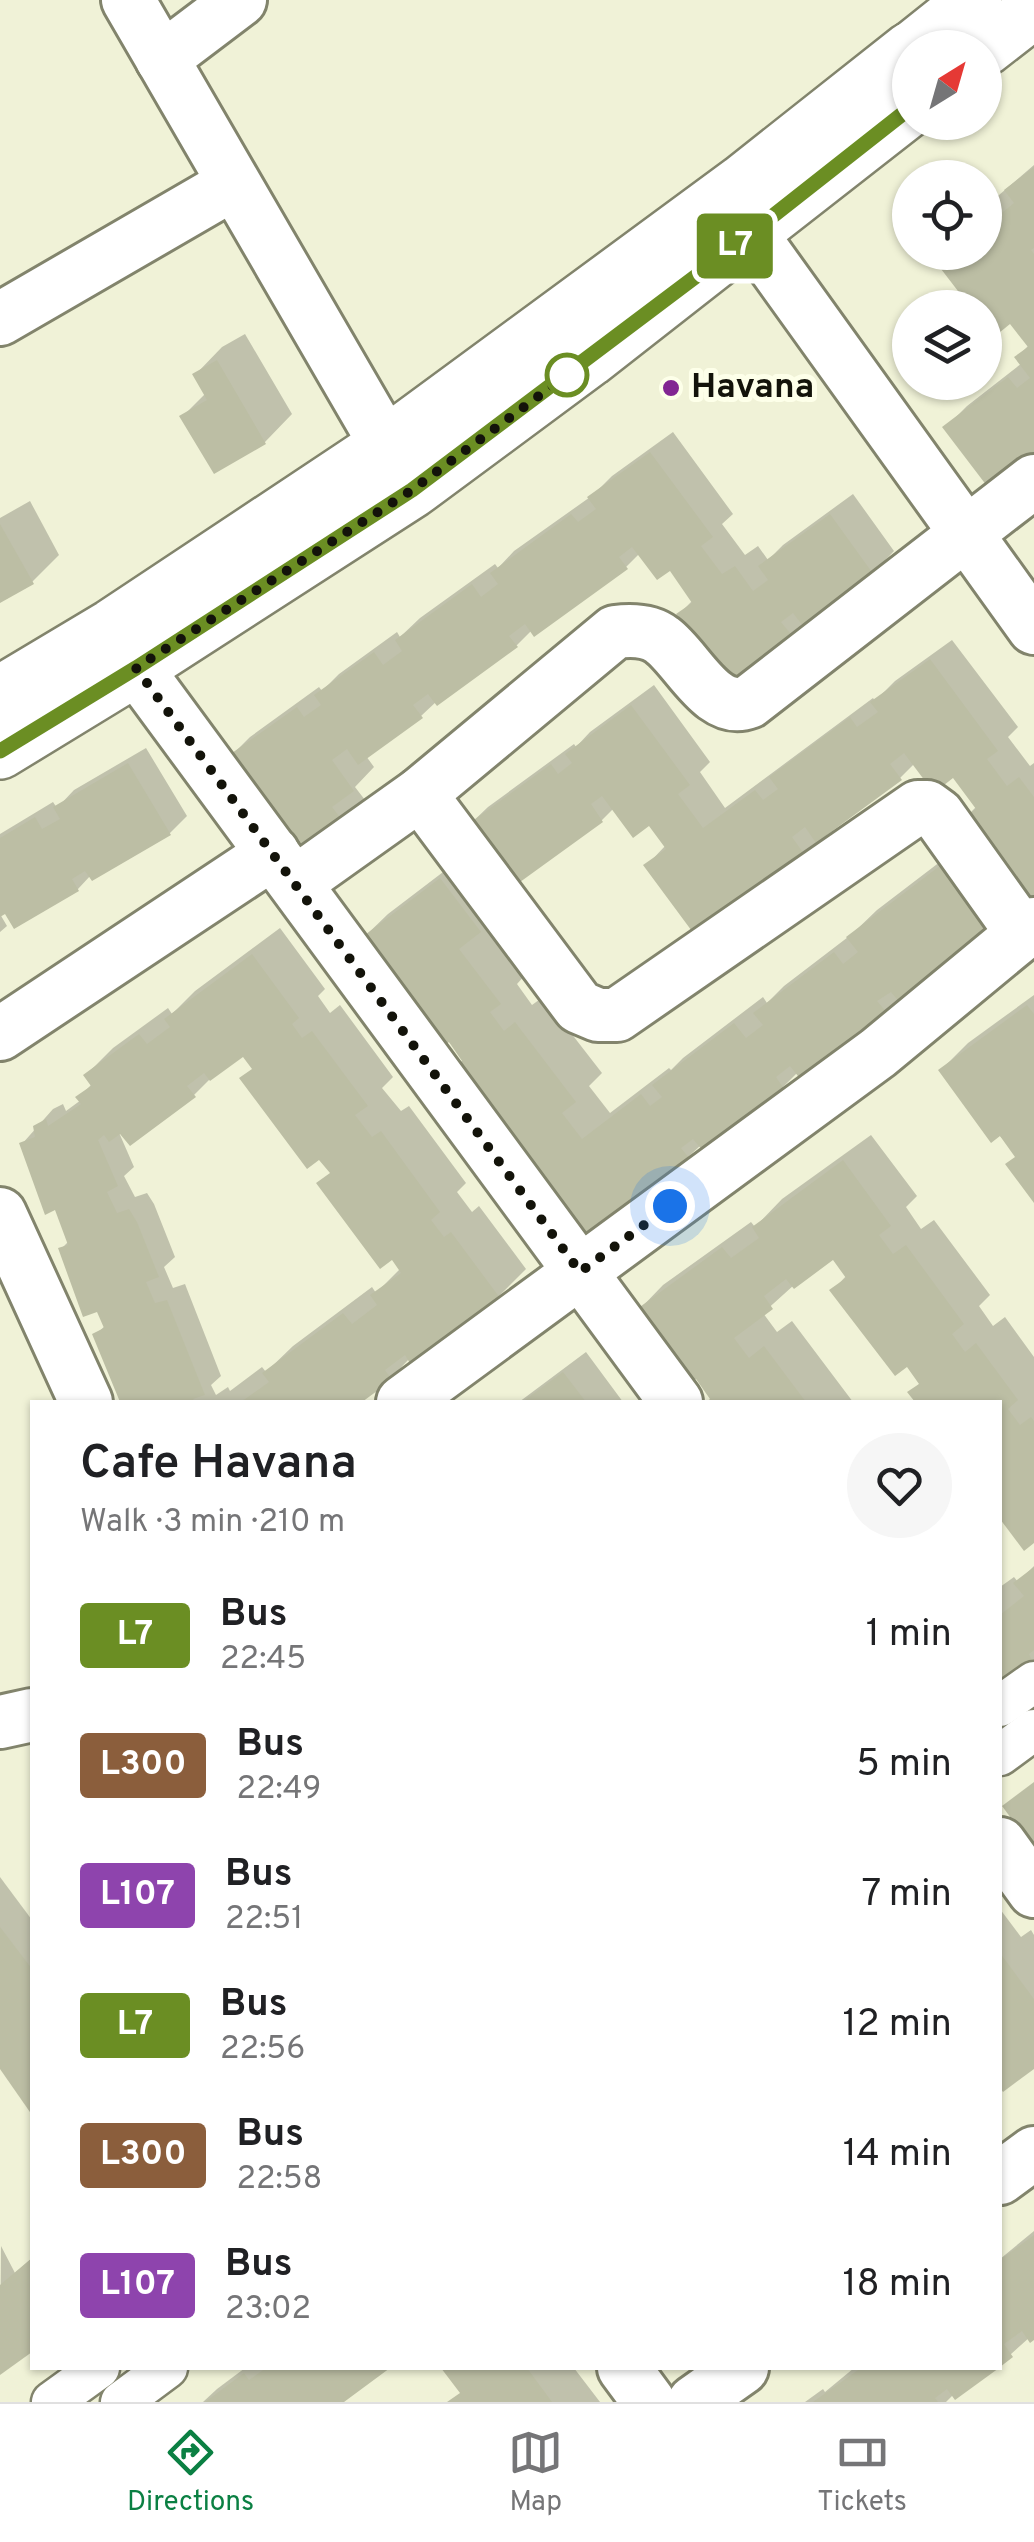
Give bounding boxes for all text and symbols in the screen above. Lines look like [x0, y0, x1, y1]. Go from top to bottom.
north arrow [892, 30, 1002, 140]
map controls [892, 30, 1002, 400]
button: locate [892, 160, 1002, 270]
line badge: L7 [690, 214, 780, 278]
text: L7 [717, 224, 753, 268]
button: layers [892, 290, 1002, 400]
unlabelled marker [546, 354, 588, 396]
place label: Havana [691, 366, 814, 410]
marker: Havana [660, 377, 682, 399]
your location [645, 1181, 695, 1231]
button: heart [847, 1433, 952, 1538]
text: Cafe Havana [80, 1435, 357, 1495]
text: Walk · 3 min · 210 m [80, 1503, 345, 1543]
text: Bus [220, 1591, 287, 1640]
text: 1 min [866, 1611, 952, 1660]
text: L7 [117, 1613, 153, 1657]
text: 22:45 [220, 1640, 306, 1680]
text: Bus [236, 1721, 304, 1770]
text: 5 min [856, 1741, 952, 1790]
text: L300 [100, 1743, 186, 1787]
text: 22:49 [236, 1770, 321, 1810]
text: Bus [225, 1851, 292, 1900]
text: 7 min [862, 1871, 952, 1920]
text: L107 [100, 1873, 175, 1917]
text: 22:51 [225, 1900, 303, 1940]
text: Bus [220, 1981, 287, 2030]
text: 12 min [842, 2001, 952, 2050]
text: L7 [117, 2003, 153, 2047]
text: 22:56 [220, 2030, 305, 2070]
text: Bus [236, 2111, 304, 2160]
text: 14 min [843, 2131, 952, 2180]
text: L300 [100, 2133, 186, 2177]
text: 22:58 [236, 2160, 322, 2200]
text: Bus [225, 2241, 292, 2290]
text: 18 min [842, 2261, 952, 2310]
text: L107 [100, 2263, 175, 2307]
text: 23:02 [225, 2290, 311, 2330]
tab: Directions [127, 2425, 254, 2521]
tab: Map [508, 2425, 563, 2521]
tab: Tickets [817, 2425, 907, 2521]

